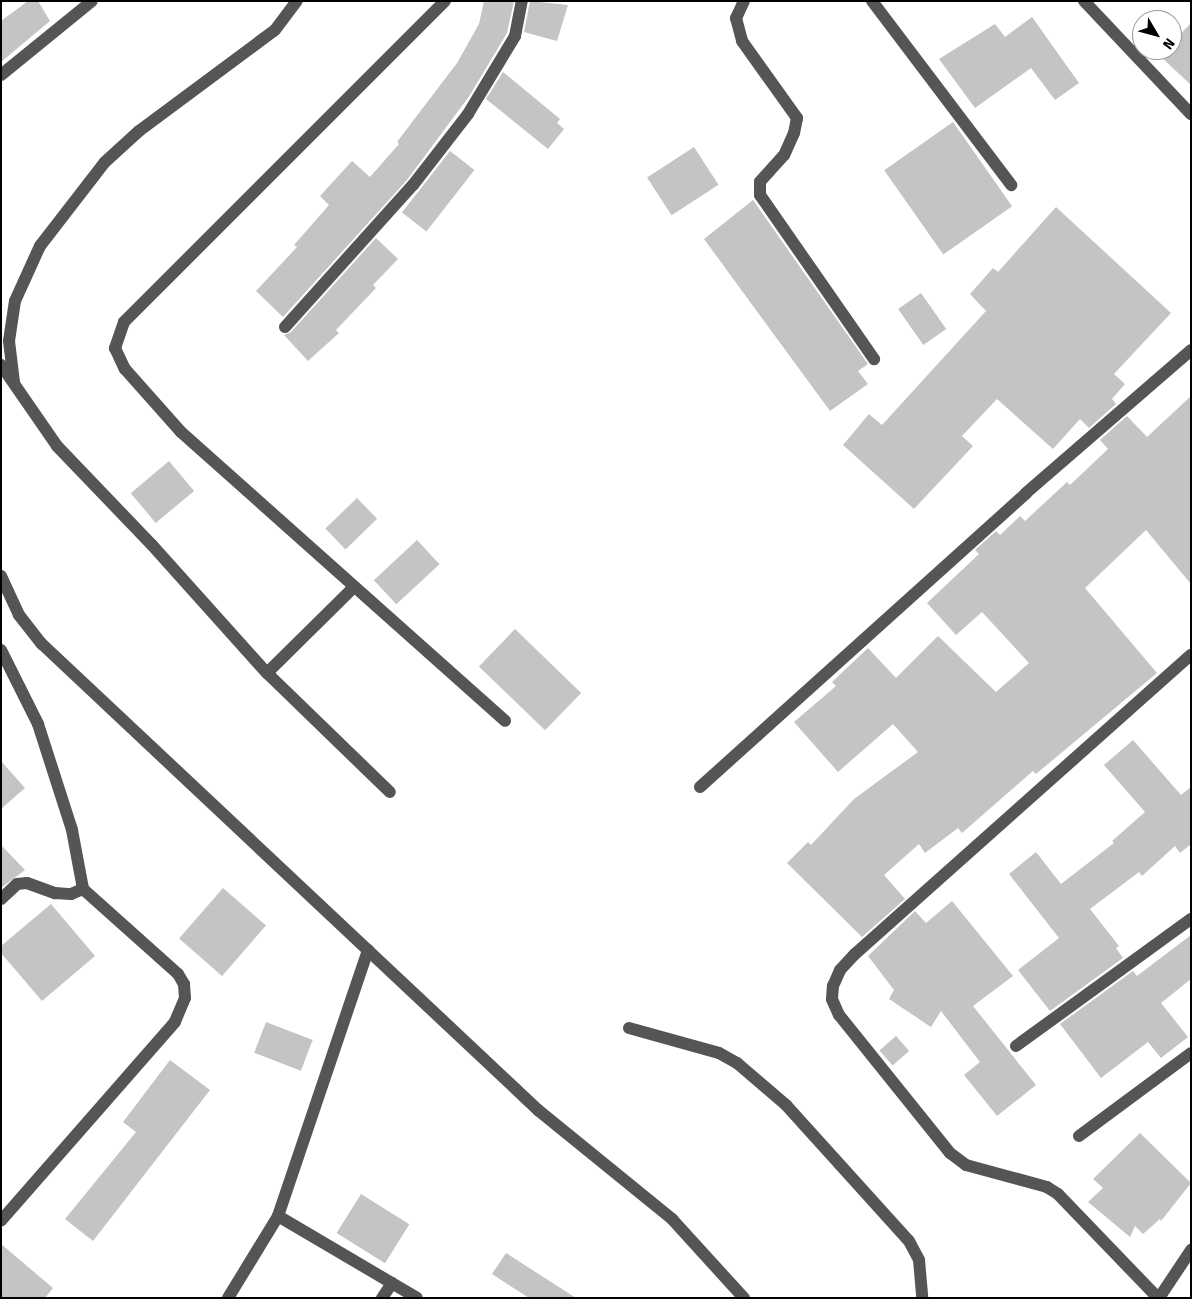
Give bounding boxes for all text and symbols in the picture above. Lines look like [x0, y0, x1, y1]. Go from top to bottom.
north arrow [1132, 10, 1182, 60]
text: N [1159, 35, 1178, 53]

